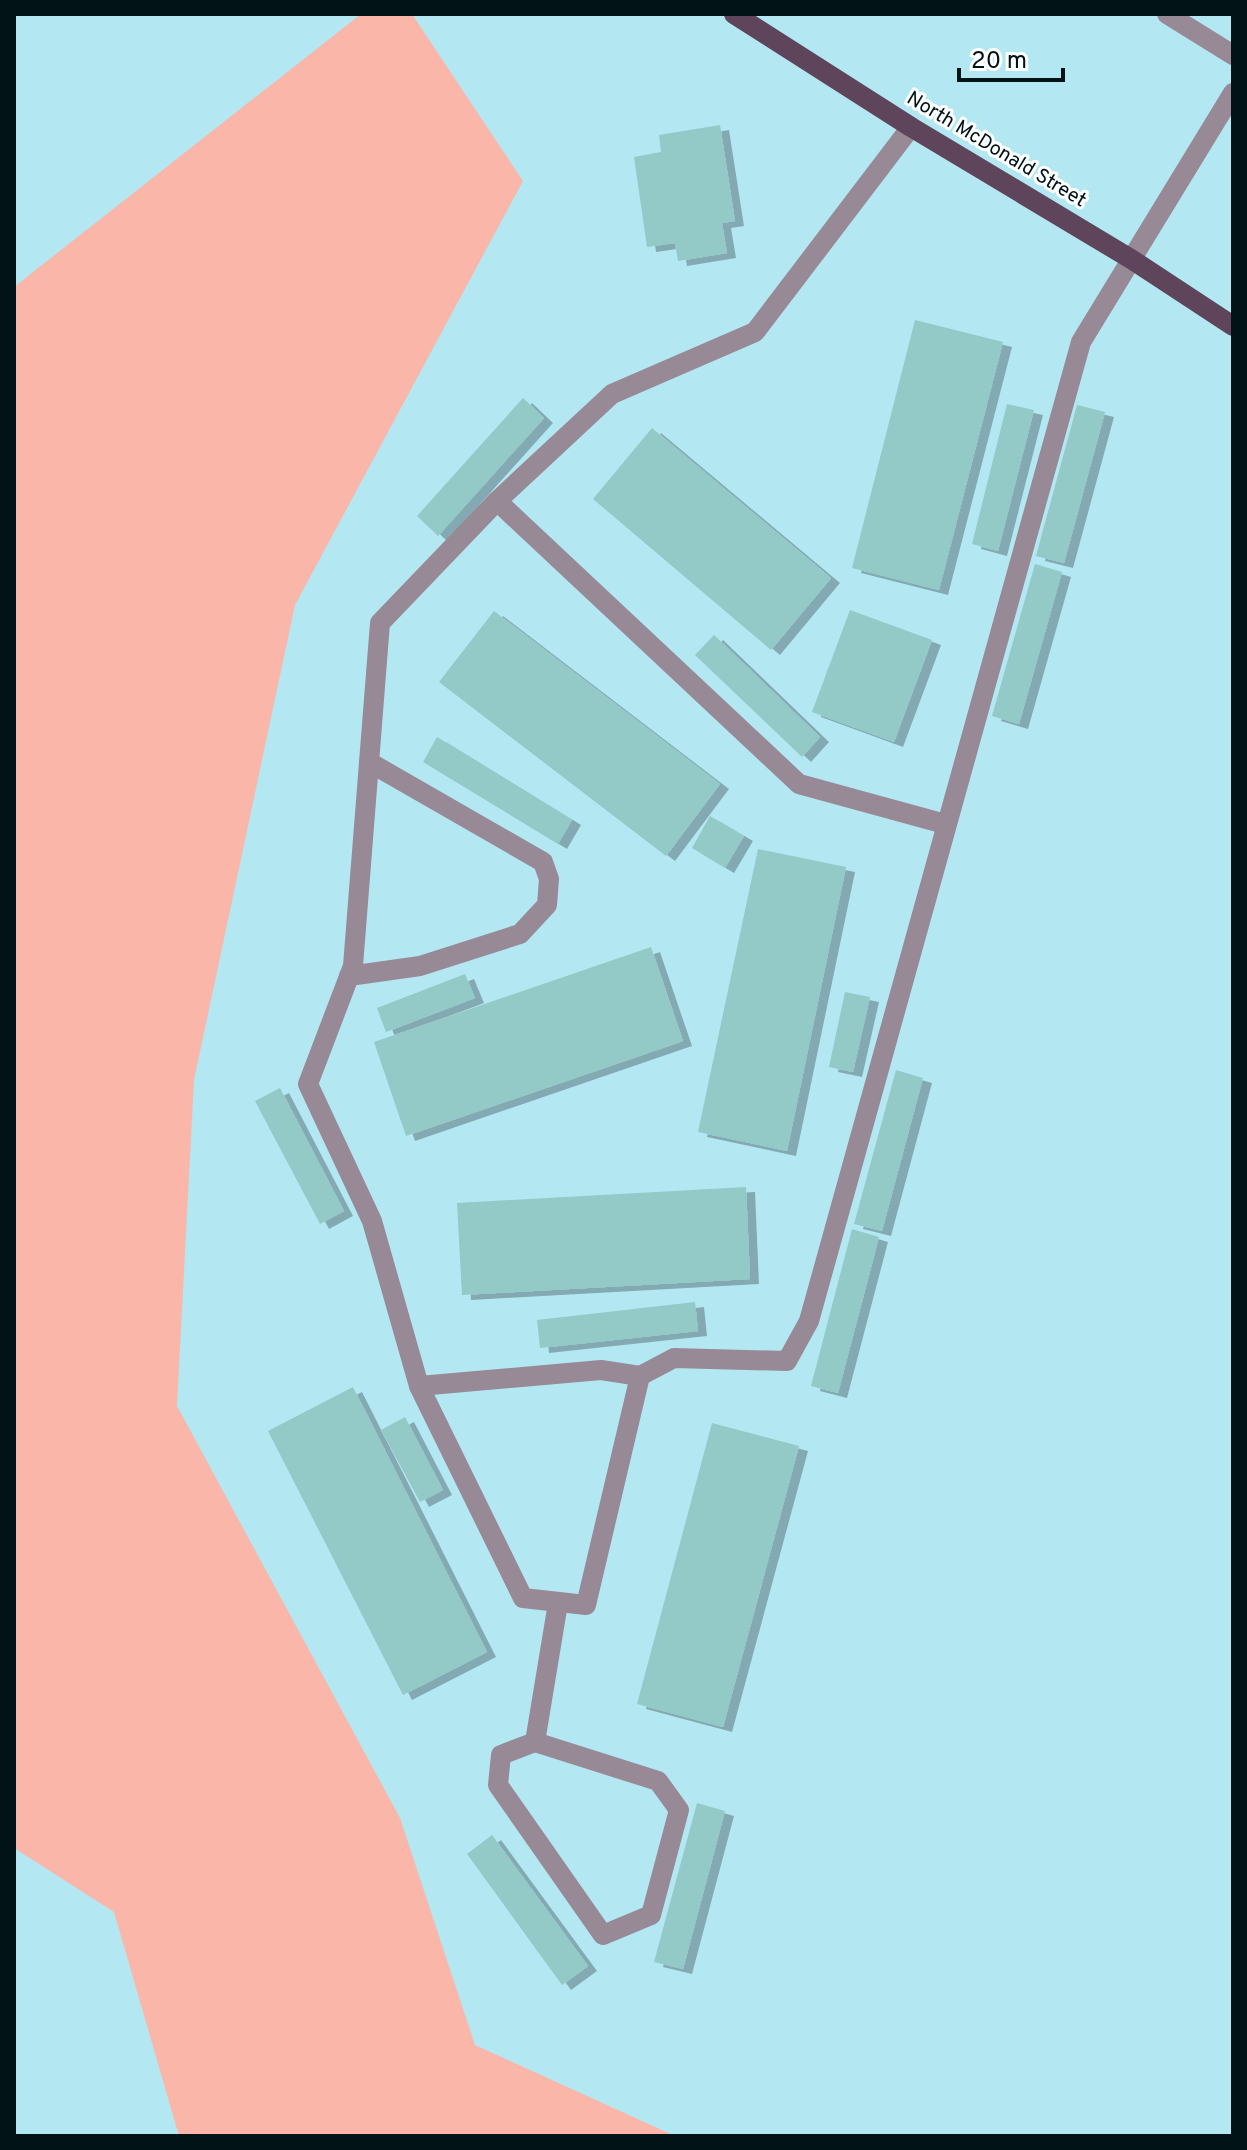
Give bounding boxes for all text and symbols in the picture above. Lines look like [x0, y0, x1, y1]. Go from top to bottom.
scale bar [959, 32, 1063, 82]
text: 20 m [971, 47, 1027, 77]
street label: North McDonald Street [901, 86, 1091, 214]

